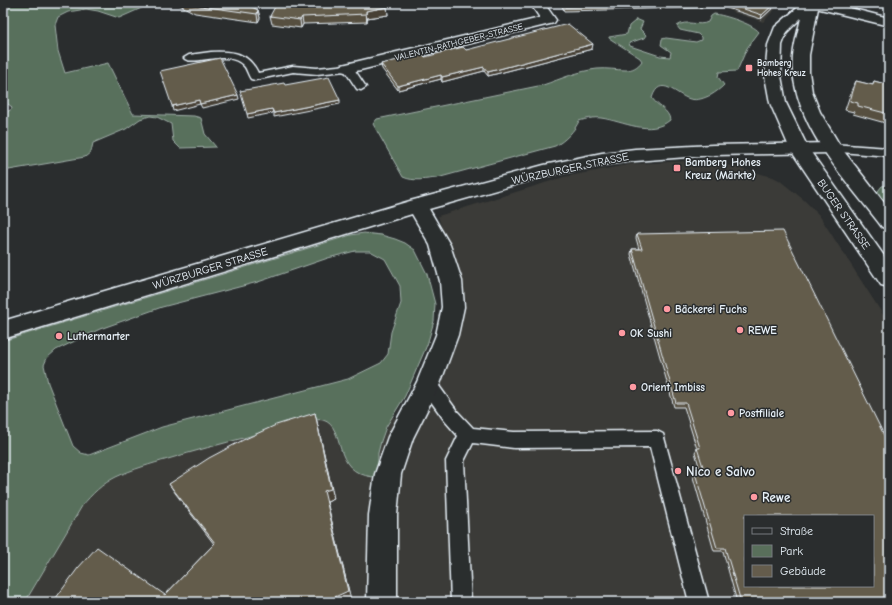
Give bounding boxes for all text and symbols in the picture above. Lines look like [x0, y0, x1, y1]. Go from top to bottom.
street label: VALENTIN-RATHGEBER-STRASSE [394, 21, 525, 63]
place label: Bamberg Hohes Kreuz [757, 58, 806, 78]
marker: Bamberg Hohes Kreuz [744, 63, 754, 73]
street label: WÜRZBURGER STRASSE [510, 150, 630, 187]
place label: Bamberg Hohes Kreuz (Märkte) [685, 156, 761, 182]
marker: Bamberg Hohes Kreuz (Märkte) [672, 163, 682, 173]
street label: BUGER STRASSE [815, 177, 873, 252]
street label: WÜRZBURGER STRASSE [151, 245, 269, 292]
place label: Bäckerei Fuchs [675, 303, 747, 316]
marker: Bäckerei Fuchs [662, 304, 672, 314]
place label: REWE [748, 324, 777, 337]
marker: REWE [735, 325, 745, 335]
place label: OK Sushi [630, 327, 672, 340]
marker: OK Sushi [617, 328, 627, 338]
place label: Luthermarter [67, 330, 130, 343]
marker: Luthermarter [54, 331, 64, 341]
place label: Orient Imbiss [641, 381, 705, 394]
marker: Orient Imbiss [628, 382, 638, 392]
place label: Postfiliale [739, 407, 785, 420]
marker: Postfiliale [726, 408, 736, 418]
place label: Nico e Salvo [686, 464, 755, 479]
marker: Nico e Salvo [673, 466, 683, 476]
place label: Rewe [762, 490, 791, 505]
marker: Rewe [749, 492, 759, 502]
legend [744, 515, 874, 587]
text: Straße [780, 524, 813, 538]
text: Park [780, 544, 803, 558]
text: Gebäude [780, 564, 826, 578]

